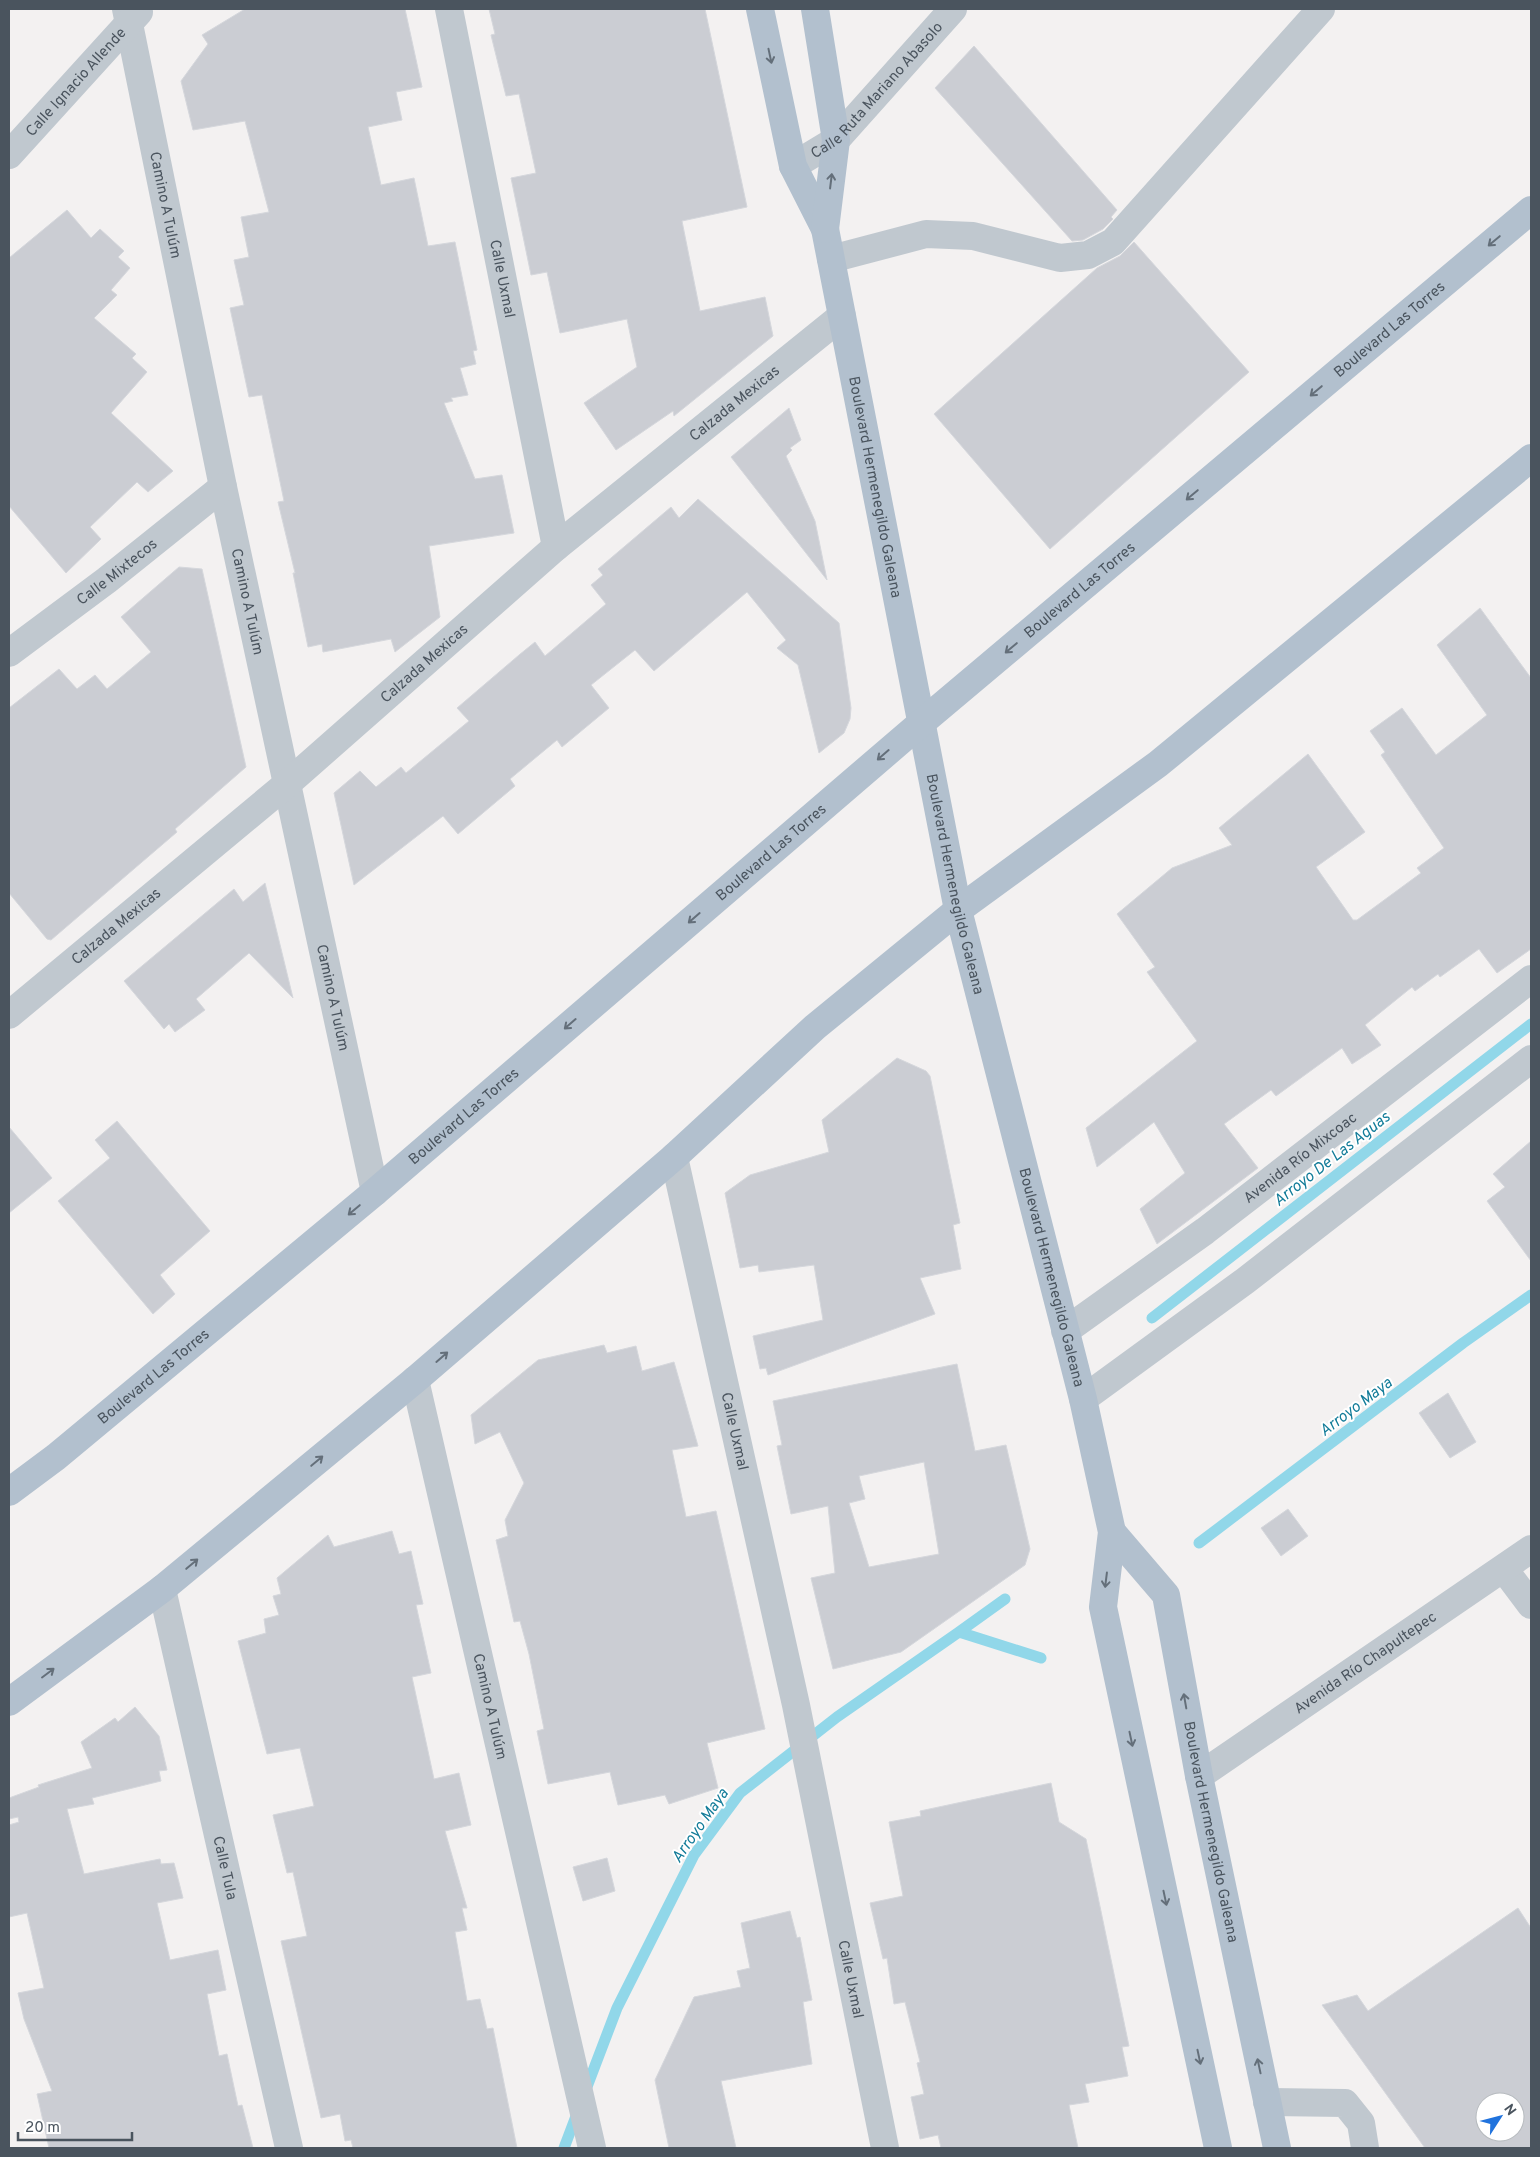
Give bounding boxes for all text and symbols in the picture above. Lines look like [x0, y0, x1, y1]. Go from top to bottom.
street label: Calle Ruta Mariano Abasolo [808, 19, 948, 164]
street label: Calle Ignacio Allende [22, 24, 131, 141]
one-way arrow [766, 48, 775, 64]
street label: Camino A Tulúm [144, 150, 184, 260]
one-way arrow [826, 173, 836, 189]
one-way arrow [1488, 236, 1501, 247]
street label: Calle Uxmal [484, 238, 518, 320]
street label: Boulevard Las Torres [1331, 278, 1450, 383]
street label: Calzada Mexicas [686, 362, 784, 446]
street label: Boulevard Hermenegildo Galeana [843, 375, 905, 600]
one-way arrow [1310, 385, 1323, 396]
one-way arrow [1185, 490, 1198, 501]
street label: Calle Mixtecos [73, 535, 162, 610]
street label: Boulevard Las Torres [1021, 539, 1140, 643]
street label: Camino A Tulúm [226, 547, 267, 657]
street label: Calzada Mexicas [377, 621, 473, 708]
one-way arrow [1004, 642, 1017, 653]
one-way arrow [877, 750, 890, 761]
street label: Boulevard Hermenegildo Galeana [921, 772, 987, 997]
street label: Boulevard Las Torres [713, 801, 831, 906]
street label: Calzada Mexicas [68, 885, 165, 970]
one-way arrow [687, 913, 700, 924]
street label: Camino A Tulúm [311, 943, 352, 1053]
one-way arrow [564, 1019, 577, 1030]
street label: Boulevard Las Torres [405, 1064, 524, 1170]
water label: Arroyo De Las Aguas [1270, 1107, 1395, 1211]
street label: Avenida Río Mixcoac [1240, 1109, 1361, 1209]
street label: Boulevard Hermenegildo Galeana [1013, 1166, 1088, 1389]
one-way arrow [348, 1204, 361, 1215]
street label: Boulevard Las Torres [94, 1325, 214, 1429]
one-way arrow [435, 1351, 448, 1362]
water label: Arroyo Maya [1316, 1373, 1397, 1442]
street label: Calle Uxmal [716, 1391, 751, 1472]
one-way arrow [310, 1455, 323, 1466]
one-way arrow [185, 1559, 198, 1570]
one-way arrow [1101, 1572, 1111, 1588]
street label: Avenida Río Chapultepec [1291, 1608, 1441, 1719]
street label: Camino A Tulúm [467, 1652, 510, 1762]
one-way arrow [41, 1668, 55, 1678]
one-way arrow [1180, 1694, 1189, 1710]
street label: Boulevard Hermenegildo Galeana [1178, 1720, 1242, 1944]
one-way arrow [1127, 1731, 1136, 1747]
water label: Arroyo Maya [668, 1784, 734, 1867]
street label: Calle Tula [207, 1834, 240, 1902]
one-way arrow [1161, 1890, 1170, 1906]
street label: Calle Uxmal [832, 1939, 867, 2020]
one-way arrow [1194, 2049, 1204, 2065]
one-way arrow [1254, 2059, 1264, 2075]
north arrow [1475, 2092, 1525, 2142]
text: N [1499, 2101, 1519, 2119]
scale bar [18, 2110, 131, 2142]
text: 20 m [25, 2119, 60, 2138]

